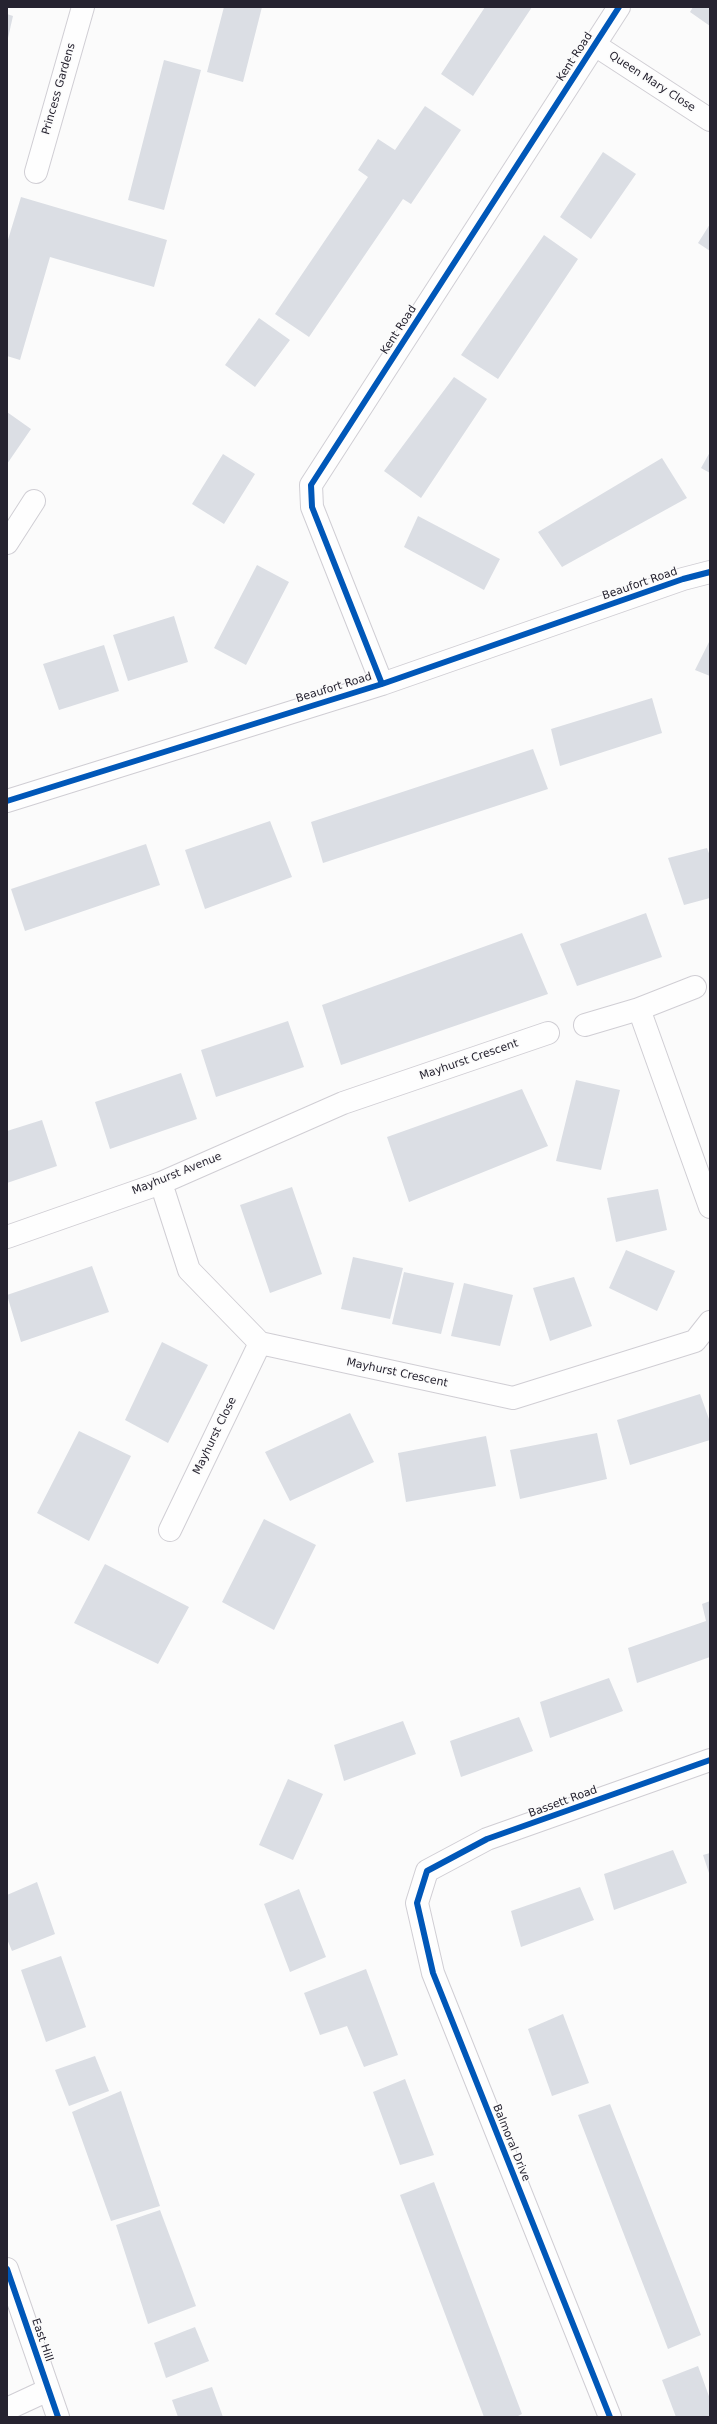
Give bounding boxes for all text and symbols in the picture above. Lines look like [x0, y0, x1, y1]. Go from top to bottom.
street label: Kent Road [554, 30, 596, 84]
street label: Princess Gardens [40, 42, 78, 136]
street label: Queen Mary Close [606, 49, 698, 115]
street label: Kent Road [378, 303, 420, 357]
street label: Beaufort Road [601, 565, 679, 603]
street label: Beaufort Road [295, 670, 373, 706]
street label: Mayhurst Crescent [418, 1037, 520, 1083]
street label: Mayhurst Avenue [130, 1150, 224, 1198]
street label: Mayhurst Crescent [345, 1356, 449, 1390]
street label: Mayhurst Close [191, 1395, 239, 1477]
street label: Bassett Road [527, 1783, 599, 1821]
street label: Balmoral Drive [490, 2103, 532, 2183]
street label: East Hill [28, 2317, 56, 2363]

